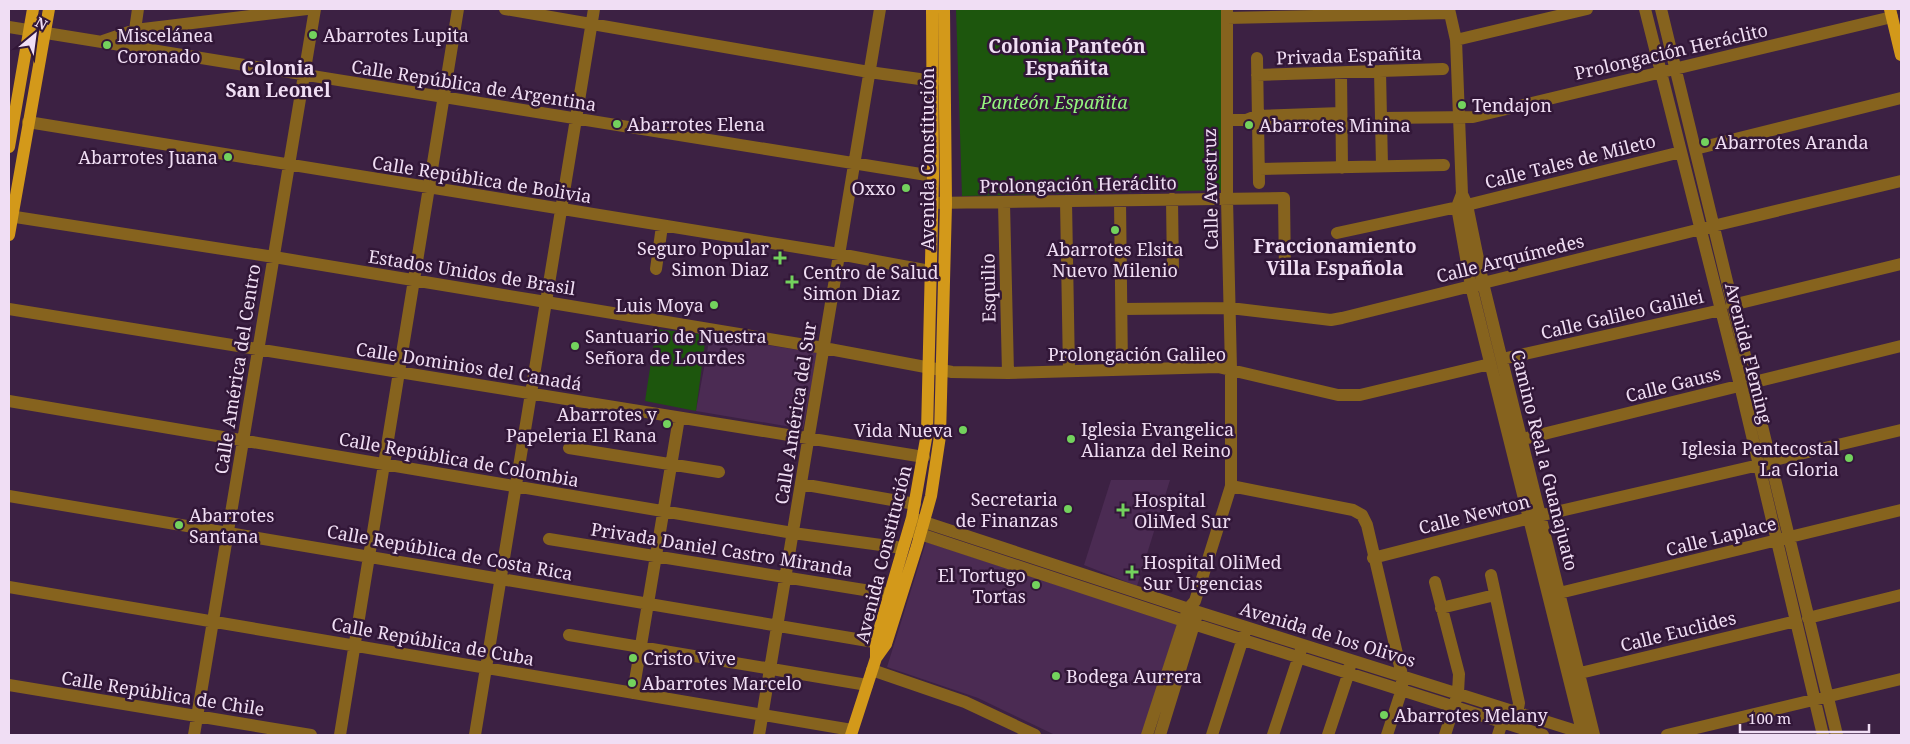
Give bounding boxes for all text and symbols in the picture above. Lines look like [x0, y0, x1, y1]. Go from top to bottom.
north arrow [10, 10, 60, 60]
text: N [32, 12, 51, 34]
street label: Prolongación Heráclito [1572, 17, 1770, 85]
place label: Miscelánea Coronado [117, 23, 213, 68]
place label: Abarrotes Lupita [323, 23, 469, 47]
marker: Abarrotes Lupita [307, 29, 319, 41]
district label: Colonia Panteón Españita [988, 33, 1146, 81]
marker: Miscelánea Coronado [101, 39, 113, 51]
street label: Privada Españita [1276, 40, 1422, 70]
street label: Calle República de Argentina [350, 54, 598, 116]
district label: Colonia San Leonel [225, 55, 331, 103]
street label: Avenida Constitución [915, 67, 939, 250]
park label: Panteón Españita [979, 90, 1128, 114]
place label: Tendajon [1472, 93, 1552, 117]
marker: Tendajon [1456, 99, 1468, 111]
place label: Abarrotes Elena [627, 112, 765, 136]
place label: Abarrotes Minina [1259, 113, 1411, 137]
marker: Abarrotes Elena [611, 118, 623, 130]
marker: Abarrotes Minina [1243, 119, 1255, 131]
street label: Calle Avestruz [1197, 128, 1223, 250]
street label: Calle Tales de Mileto [1482, 128, 1658, 194]
place label: Abarrotes Aranda [1715, 130, 1869, 154]
marker: Abarrotes Aranda [1699, 136, 1711, 148]
place label: Abarrotes Juana [78, 145, 218, 169]
street label: Calle República de Bolivia [371, 150, 593, 208]
marker: Abarrotes Juana [222, 151, 234, 163]
street label: Prolongación Heráclito [979, 170, 1177, 198]
place label: Oxxo [851, 176, 896, 200]
marker: Oxxo [900, 182, 912, 194]
marker: Abarrotes Elsita Nuevo Milenio [1109, 224, 1121, 236]
street label: Calle Arquímedes [1434, 228, 1586, 288]
district label: Fraccionamiento Villa Española [1253, 233, 1417, 281]
place label: Seguro Popular Simon Diaz [637, 236, 770, 281]
place label: Abarrotes Elsita Nuevo Milenio [1046, 237, 1184, 282]
street label: Estados Unidos de Brasil [367, 244, 578, 300]
marker: Seguro Popular Simon Diaz [773, 251, 787, 265]
street label: Esquilio [975, 253, 1001, 323]
place label: Centro de Salud Simon Diaz [803, 260, 939, 305]
street label: Calle América del Centro [209, 262, 265, 476]
marker: Centro de Salud Simon Diaz [785, 275, 799, 289]
street label: Avenida Fleming [1720, 280, 1778, 426]
street label: Calle Galileo Galilei [1538, 284, 1706, 344]
place label: Luis Moya [616, 293, 704, 317]
marker: Luis Moya [708, 299, 720, 311]
street label: Calle América del Sur [769, 319, 821, 506]
place label: Santuario de Nuestra Señora de Lourdes [585, 324, 767, 369]
street label: Calle Dominios del Canadá [354, 336, 584, 396]
marker: Santuario de Nuestra Señora de Lourdes [569, 340, 581, 352]
street label: Prolongación Galileo [1048, 342, 1226, 366]
street label: Camino Real a Guanajuato [1506, 347, 1584, 573]
street label: Calle Gauss [1623, 361, 1723, 407]
place label: Abarrotes y Papeleria El Rana [506, 402, 658, 447]
place label: Iglesia Evangelica Alianza del Reino [1081, 417, 1234, 462]
marker: Abarrotes y Papeleria El Rana [661, 418, 673, 430]
place label: Vida Nueva [854, 418, 953, 442]
marker: Vida Nueva [957, 424, 969, 436]
street label: Calle República de Colombia [337, 426, 581, 492]
marker: Iglesia Evangelica Alianza del Reino [1065, 433, 1077, 445]
place label: Iglesia Pentecostal La Gloria [1681, 436, 1839, 481]
marker: Iglesia Pentecostal La Gloria [1843, 452, 1855, 464]
street label: Avenida Constitución [849, 462, 917, 645]
place label: Secretaria de Finanzas [955, 487, 1058, 532]
place label: Hospital OliMed Sur [1134, 488, 1231, 533]
street label: Calle Newton [1416, 488, 1533, 539]
place label: Abarrotes Santana [189, 503, 274, 548]
marker: Secretaria de Finanzas [1062, 503, 1074, 515]
marker: Hospital OliMed Sur [1116, 503, 1130, 517]
street label: Calle Laplace [1663, 511, 1779, 561]
street label: Privada Daniel Castro Miranda [589, 516, 855, 582]
marker: Abarrotes Santana [173, 519, 185, 531]
street label: Calle República de Costa Rica [325, 519, 575, 585]
place label: Hospital OliMed Sur Urgencias [1143, 550, 1282, 595]
place label: El Tortugo Tortas [938, 563, 1026, 608]
marker: Hospital OliMed Sur Urgencias [1125, 565, 1139, 579]
marker: El Tortugo Tortas [1030, 579, 1042, 591]
street label: Avenida de los Olivos [1237, 596, 1419, 672]
street label: Calle Euclides [1618, 605, 1738, 657]
street label: Calle República de Cuba [330, 611, 536, 671]
place label: Cristo Vive [643, 646, 736, 670]
marker: Cristo Vive [627, 652, 639, 664]
place label: Bodega Aurrera [1066, 664, 1202, 688]
street label: Calle República de Chile [60, 665, 266, 721]
marker: Bodega Aurrera [1050, 670, 1062, 682]
place label: Abarrotes Marcelo [642, 671, 802, 695]
marker: Abarrotes Marcelo [626, 677, 638, 689]
scale bar [1740, 702, 1869, 734]
place label: Abarrotes Melany [1394, 703, 1548, 727]
text: 100 m [1748, 708, 1791, 728]
marker: Abarrotes Melany [1378, 709, 1390, 721]

